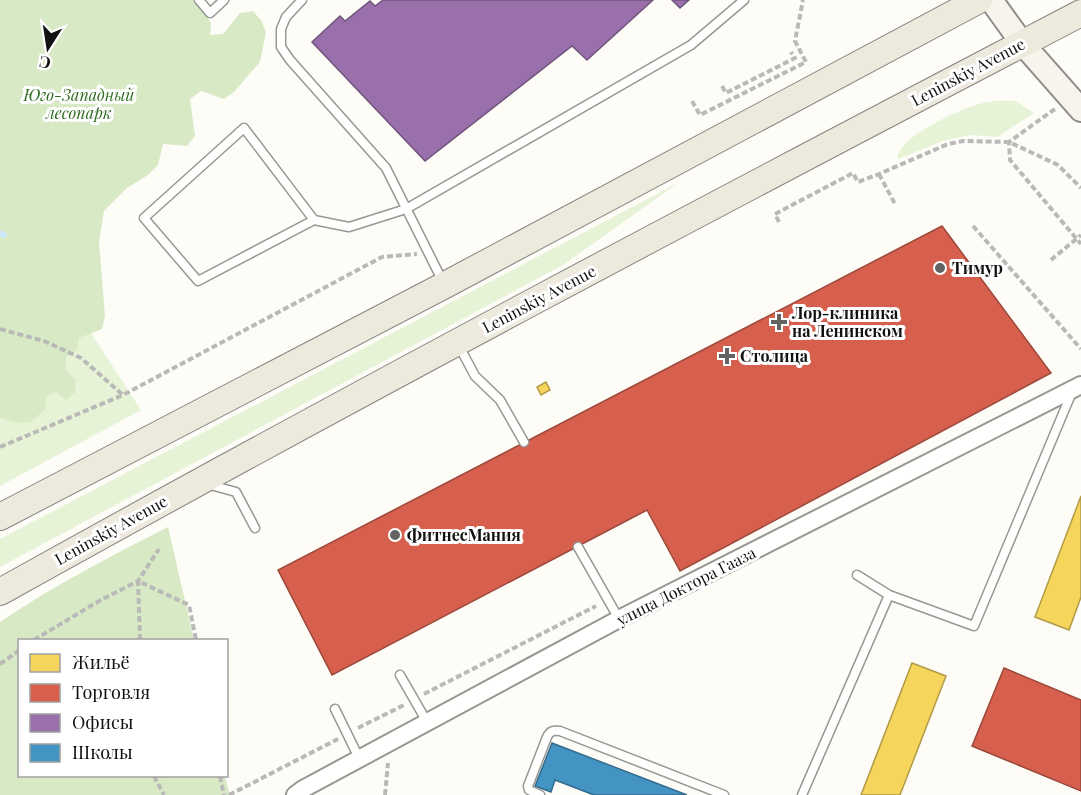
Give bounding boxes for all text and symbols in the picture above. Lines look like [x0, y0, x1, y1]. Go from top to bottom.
north arrow [18, 18, 78, 78]
street label: Leninskiy Avenue [907, 33, 1028, 110]
text: С [37, 52, 52, 75]
park label: Юго-Западный лесопарк [23, 84, 135, 123]
place label: Тимур [952, 257, 1003, 278]
street label: Leninskiy Avenue [478, 260, 599, 337]
marker: Тимур [933, 261, 947, 275]
place label: Лор-клиника на Ленинском [791, 302, 903, 341]
marker: Лор-клиника на Ленинском [770, 313, 788, 331]
place label: Столица [740, 345, 809, 366]
marker: Столица [718, 347, 736, 365]
street label: Leninskiy Avenue [51, 490, 171, 569]
place label: ФитнесМания [407, 524, 521, 545]
marker: ФитнесМания [388, 528, 402, 542]
street label: улица Доктора Гааза [612, 541, 759, 630]
legend [18, 639, 228, 777]
text: Жильё [72, 650, 130, 674]
text: Торговля [72, 680, 150, 704]
text: Офисы [72, 710, 134, 734]
text: Школы [72, 740, 133, 764]

